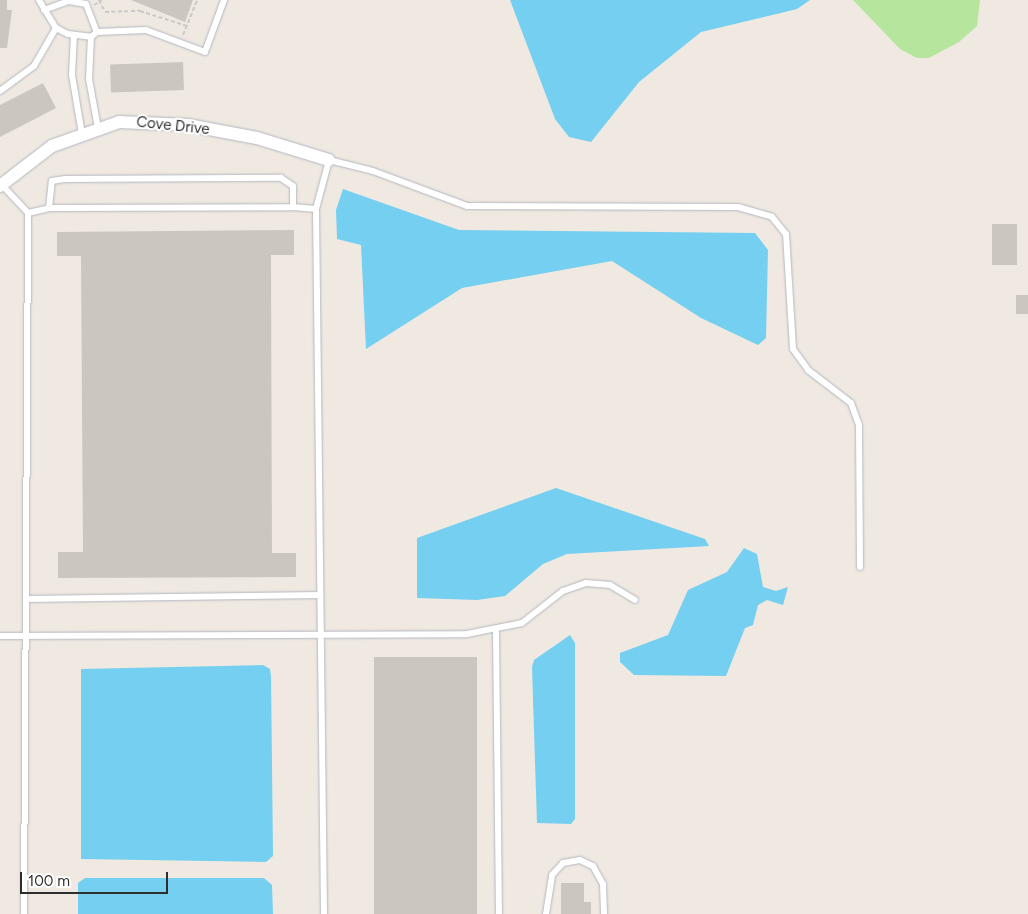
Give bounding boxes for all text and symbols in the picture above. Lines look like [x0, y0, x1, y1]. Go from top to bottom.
street label: Cove Drive [136, 113, 210, 139]
scale bar [22, 862, 170, 894]
text: 100 m [28, 872, 70, 890]

